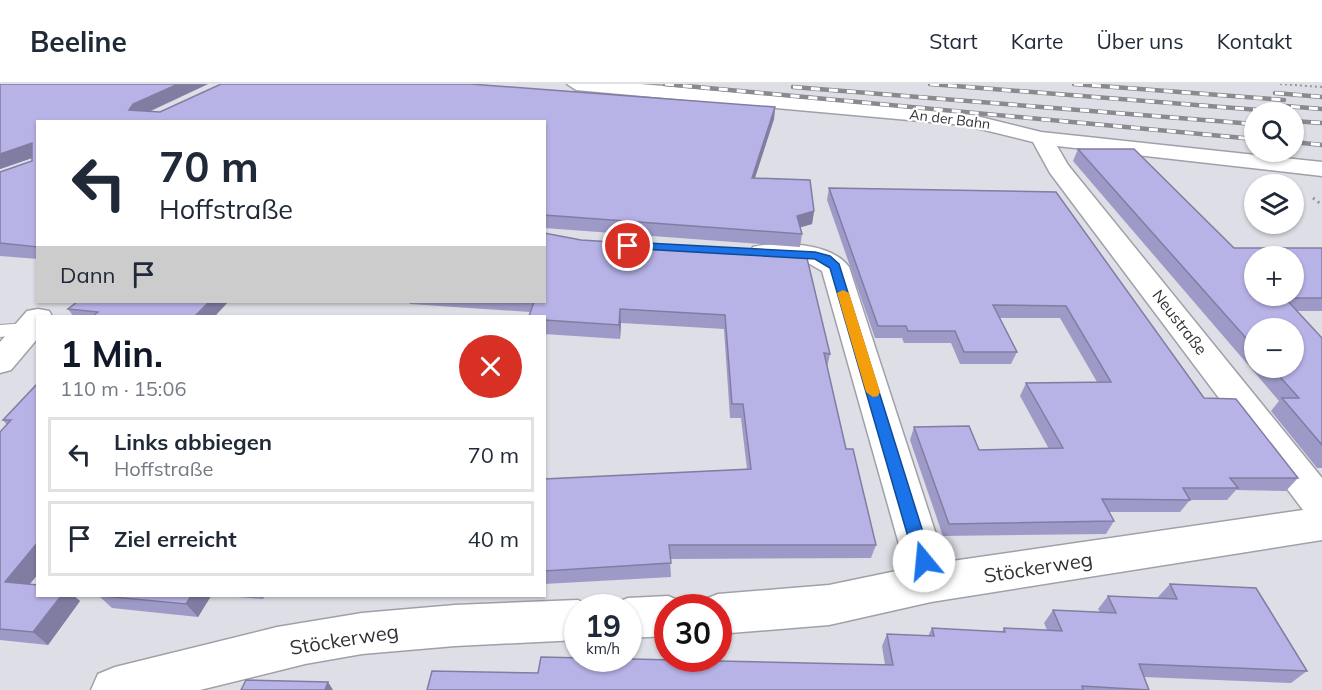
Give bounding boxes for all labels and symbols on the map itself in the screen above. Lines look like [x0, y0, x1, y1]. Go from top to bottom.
street label: An der Bahn [909, 105, 991, 133]
pin [602, 220, 653, 271]
street label: Neustraße [1148, 285, 1212, 359]
position arrow [892, 529, 956, 593]
street label: Stöckerweg [982, 546, 1094, 588]
speed limit sign: 30 [654, 594, 732, 672]
street label: Stöckerweg [288, 618, 400, 660]

